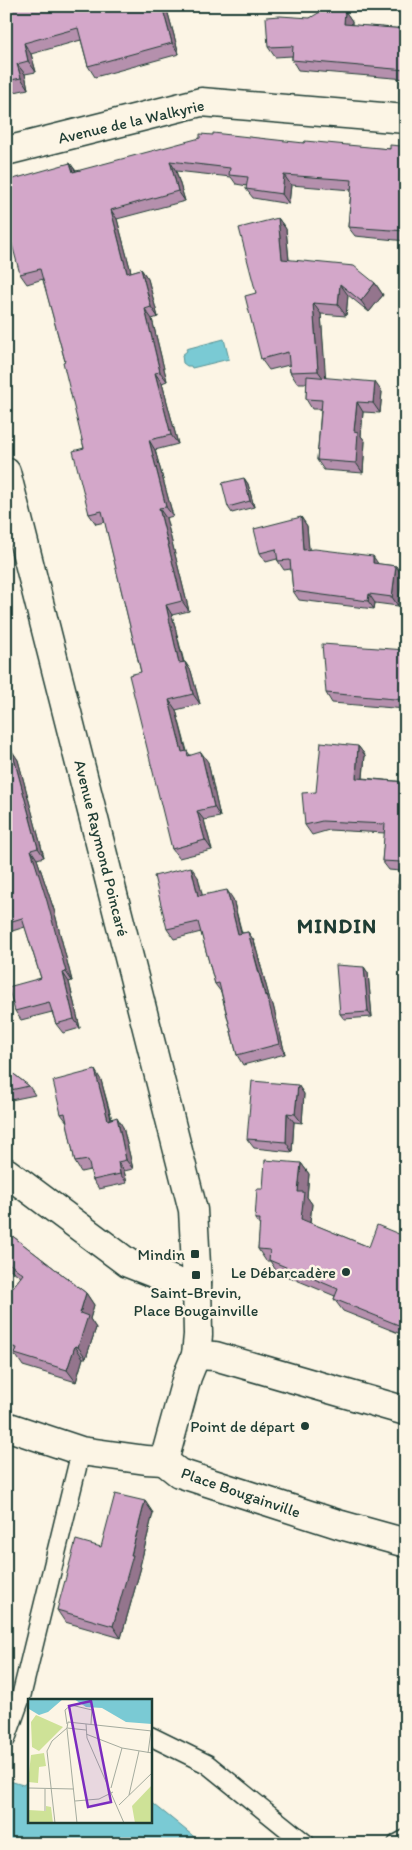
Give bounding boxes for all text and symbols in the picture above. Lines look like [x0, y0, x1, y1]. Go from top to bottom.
street label: Avenue de la Walkyrie [56, 95, 206, 148]
street label: Avenue Raymond Poincaré [70, 758, 133, 938]
district label: MINDIN [297, 913, 377, 938]
place label: Mindin [138, 1245, 185, 1264]
marker: Mindin [189, 1248, 201, 1260]
place label: Le Débarcadère [231, 1263, 336, 1282]
marker: Le Débarcadère [340, 1266, 352, 1278]
marker: Saint-Brevin, Place Bougainville [190, 1269, 202, 1281]
place label: Saint-Brevin, Place Bougainville [134, 1283, 258, 1320]
place label: Point de départ [190, 1417, 295, 1436]
marker: Point de départ [299, 1420, 311, 1432]
street label: Place Bougainville [179, 1463, 303, 1522]
inset map [28, 1699, 151, 1822]

